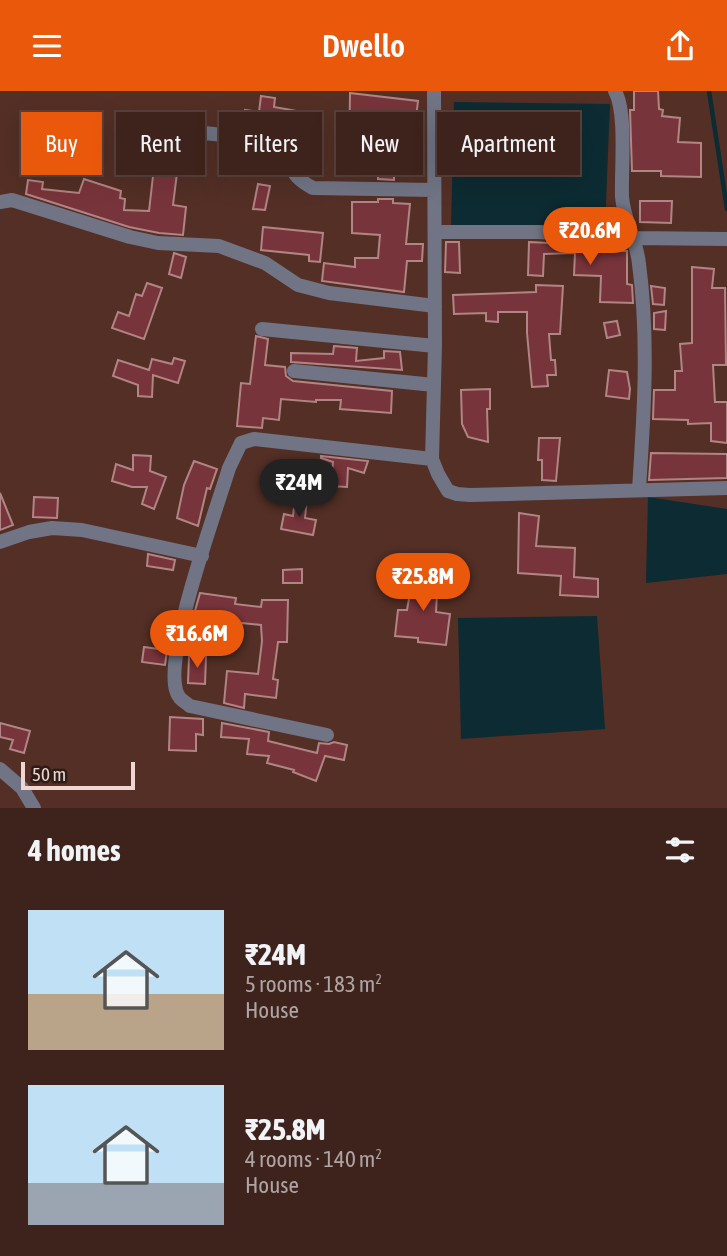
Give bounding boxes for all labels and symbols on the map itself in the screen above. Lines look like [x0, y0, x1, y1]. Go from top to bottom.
pin: ₹20.6M [533, 207, 647, 267]
pin: ₹24M [258, 459, 340, 519]
pin: ₹25.8M [366, 553, 480, 613]
pin: ₹16.6M [140, 611, 254, 670]
scale bar [21, 759, 135, 791]

